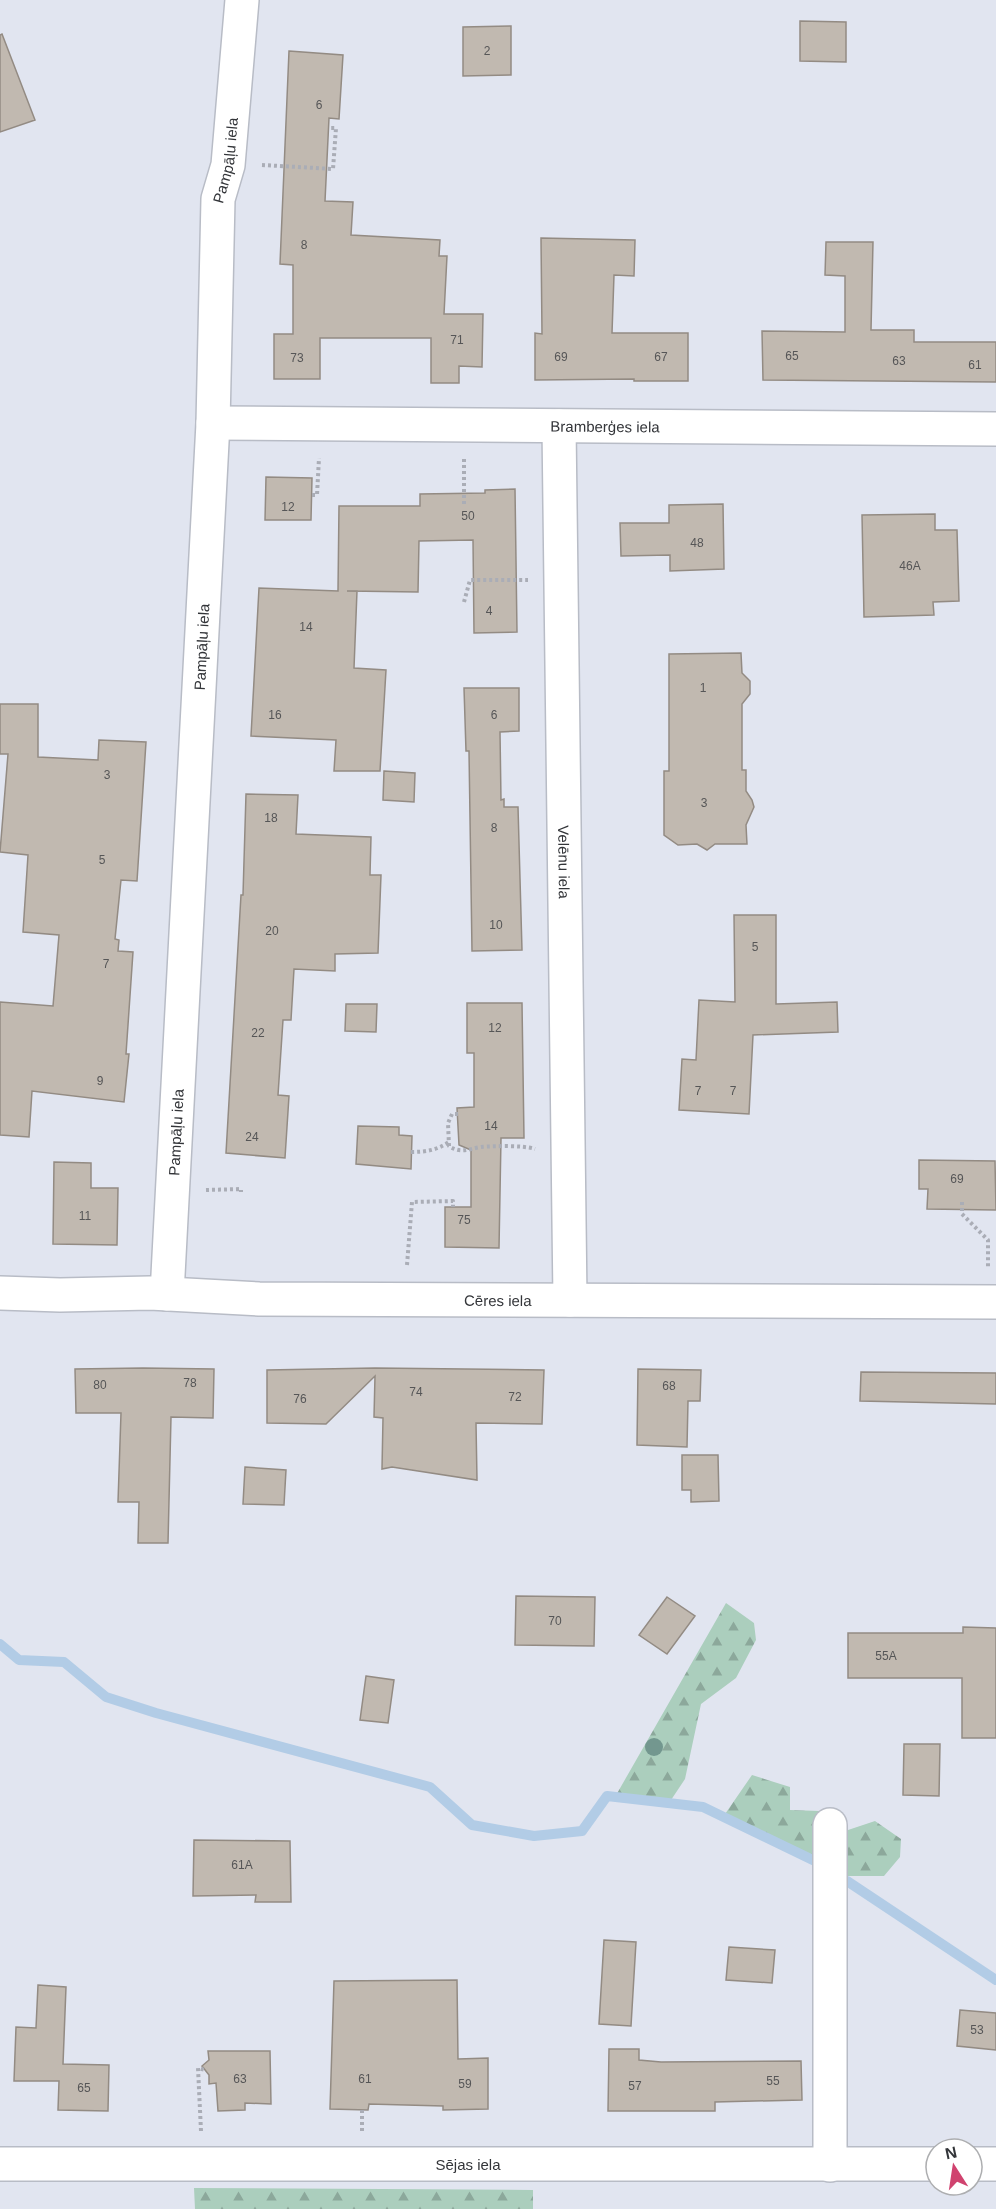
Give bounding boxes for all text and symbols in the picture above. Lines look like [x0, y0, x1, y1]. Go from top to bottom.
house number: 2 [484, 44, 491, 58]
house number: 6 [316, 98, 323, 112]
street label: Pampāļu iela [209, 116, 241, 205]
house number: 8 [301, 238, 308, 252]
house number: 71 [450, 333, 464, 347]
house number: 65 [785, 349, 799, 363]
house number: 69 [554, 350, 568, 364]
house number: 67 [654, 350, 668, 364]
house number: 73 [290, 351, 304, 365]
house number: 63 [892, 354, 906, 368]
house number: 61 [968, 358, 982, 372]
street label: Bramberģes iela [550, 417, 660, 435]
house number: 12 [281, 500, 295, 514]
house number: 50 [461, 509, 475, 523]
house number: 48 [690, 536, 704, 550]
house number: 46A [899, 559, 921, 573]
street label: Pampāļu iela [190, 602, 212, 691]
house number: 4 [486, 604, 493, 618]
house number: 14 [299, 620, 313, 634]
house number: 1 [700, 681, 707, 695]
house number: 16 [268, 708, 282, 722]
house number: 6 [491, 708, 498, 722]
house number: 3 [104, 768, 111, 782]
house number: 3 [701, 796, 708, 810]
house number: 18 [264, 811, 278, 825]
house number: 8 [491, 821, 498, 835]
street label: Velēnu iela [556, 825, 573, 899]
house number: 5 [99, 853, 106, 867]
house number: 10 [489, 918, 503, 932]
house number: 20 [265, 924, 279, 938]
house number: 5 [752, 940, 759, 954]
house number: 7 [103, 957, 110, 971]
house number: 12 [488, 1021, 502, 1035]
house number: 22 [251, 1026, 265, 1040]
house number: 9 [97, 1074, 104, 1088]
house number: 7 [695, 1084, 702, 1098]
house number: 7 [730, 1084, 737, 1098]
street label: Pampāļu iela [165, 1088, 186, 1176]
house number: 14 [484, 1119, 498, 1133]
house number: 24 [245, 1130, 259, 1144]
house number: 69 [950, 1172, 964, 1186]
house number: 11 [79, 1209, 92, 1223]
house number: 75 [457, 1213, 471, 1227]
street label: Cēres iela [464, 1291, 532, 1309]
house number: 78 [183, 1376, 197, 1390]
house number: 80 [93, 1378, 107, 1392]
house number: 68 [662, 1379, 676, 1393]
house number: 74 [409, 1385, 423, 1399]
house number: 72 [508, 1390, 522, 1404]
house number: 76 [293, 1392, 307, 1406]
house number: 70 [548, 1614, 562, 1628]
house number: 55A [875, 1649, 897, 1663]
house number: 61A [231, 1858, 253, 1872]
house number: 53 [970, 2023, 984, 2037]
house number: 63 [233, 2072, 247, 2086]
house number: 61 [358, 2072, 372, 2086]
house number: 55 [766, 2074, 780, 2088]
house number: 59 [458, 2077, 472, 2091]
house number: 57 [628, 2079, 642, 2093]
house number: 65 [77, 2081, 91, 2095]
north arrow [924, 2137, 984, 2197]
text: N [944, 2143, 958, 2162]
street label: Sējas iela [435, 2156, 501, 2173]

